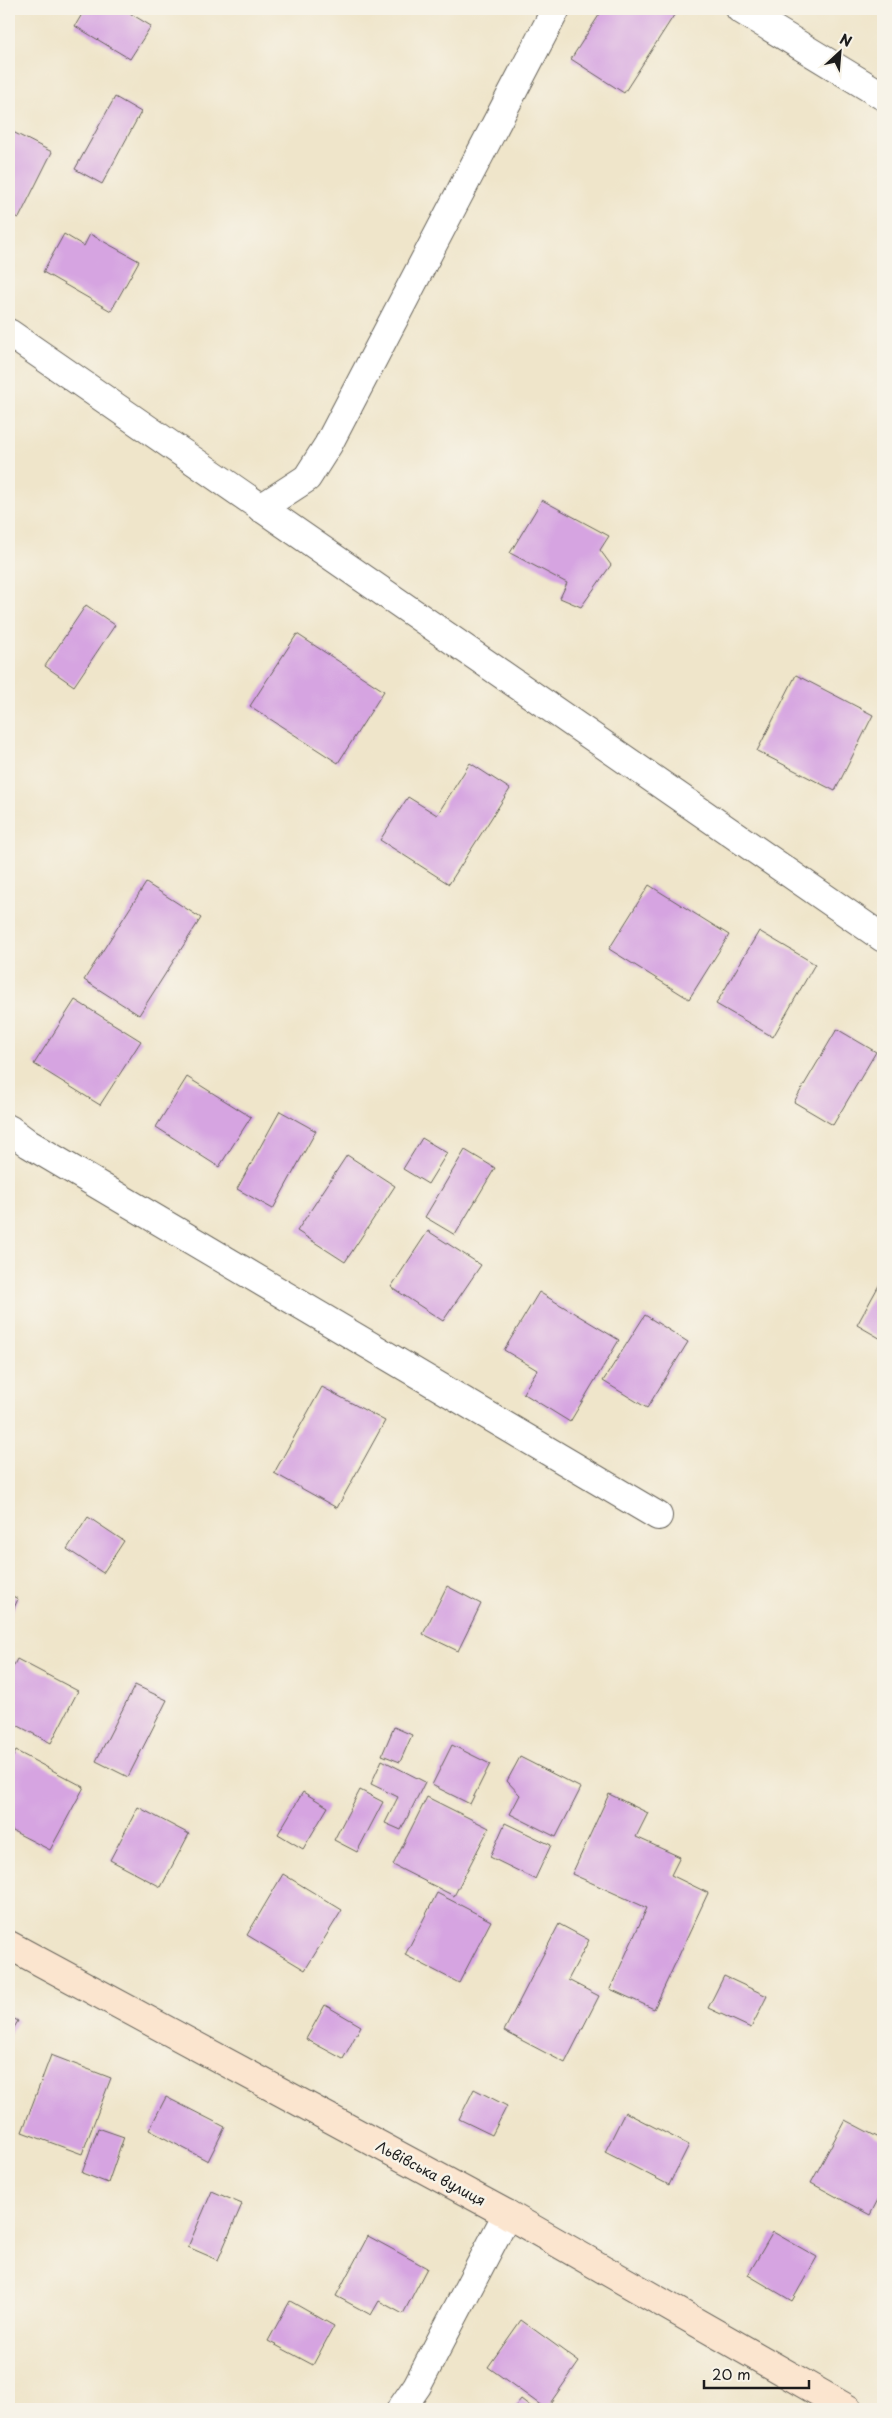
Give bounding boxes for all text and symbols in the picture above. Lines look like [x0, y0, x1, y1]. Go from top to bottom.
north arrow [814, 28, 864, 78]
text: N [836, 28, 856, 52]
street label: Львівська вулиця [373, 2135, 489, 2211]
scale bar [704, 2358, 810, 2390]
text: 20 m [712, 2362, 751, 2385]

